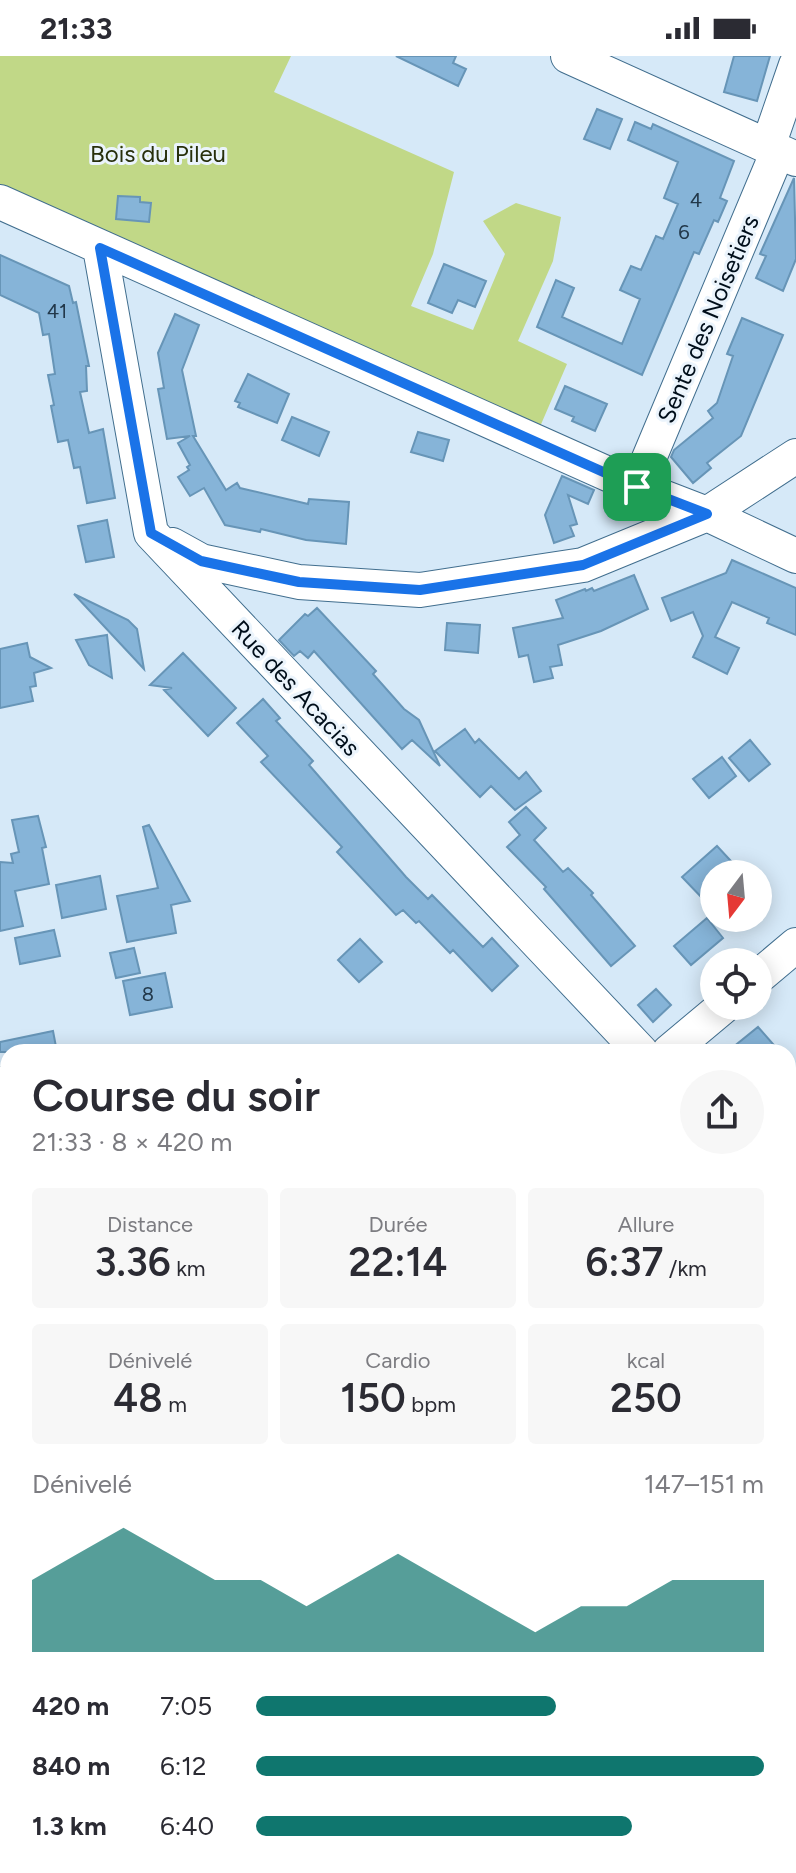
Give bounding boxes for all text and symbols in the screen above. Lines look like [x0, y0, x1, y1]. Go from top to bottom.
text: 21:33 [40, 10, 112, 47]
park label: Bois du Pileu [90, 139, 226, 168]
house number: 4 [690, 188, 702, 212]
street label: Sente des Noisetiers [651, 211, 765, 427]
house number: 6 [678, 220, 690, 244]
house number: 41 [47, 299, 67, 323]
pin [603, 453, 671, 521]
icon: arrive [615, 465, 659, 509]
street label: Rue des Acacias [226, 614, 366, 762]
north arrow [700, 860, 772, 932]
map controls [700, 860, 772, 1020]
button: locate [700, 948, 772, 1020]
house number: 8 [142, 982, 154, 1006]
text: Course du soir [32, 1069, 320, 1122]
button: share [680, 1070, 764, 1154]
text: 21:33 · 8 × 420 m [32, 1126, 233, 1158]
text: Distance [107, 1211, 193, 1238]
text: Durée [369, 1211, 427, 1238]
text: Allure [618, 1211, 674, 1238]
text: 3.36 [94, 1238, 171, 1286]
text: 22:14 [349, 1238, 447, 1286]
text: 6:37 [585, 1238, 663, 1286]
text: km [171, 1255, 206, 1282]
text: /km [663, 1255, 707, 1282]
text: Dénivelé [108, 1347, 192, 1374]
text: Cardio [365, 1347, 431, 1374]
text: kcal [627, 1347, 665, 1374]
text: 48 [113, 1374, 163, 1422]
text: 150 [340, 1374, 406, 1422]
text: 250 [610, 1374, 682, 1422]
text: m [163, 1391, 187, 1418]
text: bpm [406, 1391, 456, 1418]
text: Dénivelé [32, 1468, 132, 1500]
text: 147–151 m [644, 1468, 764, 1500]
text: 420 m [32, 1690, 109, 1722]
text: 7:05 [160, 1690, 212, 1722]
text: 840 m [32, 1750, 110, 1782]
text: 6:12 [160, 1750, 207, 1782]
text: 1.3 km [32, 1810, 107, 1842]
text: 6:40 [160, 1810, 214, 1842]

